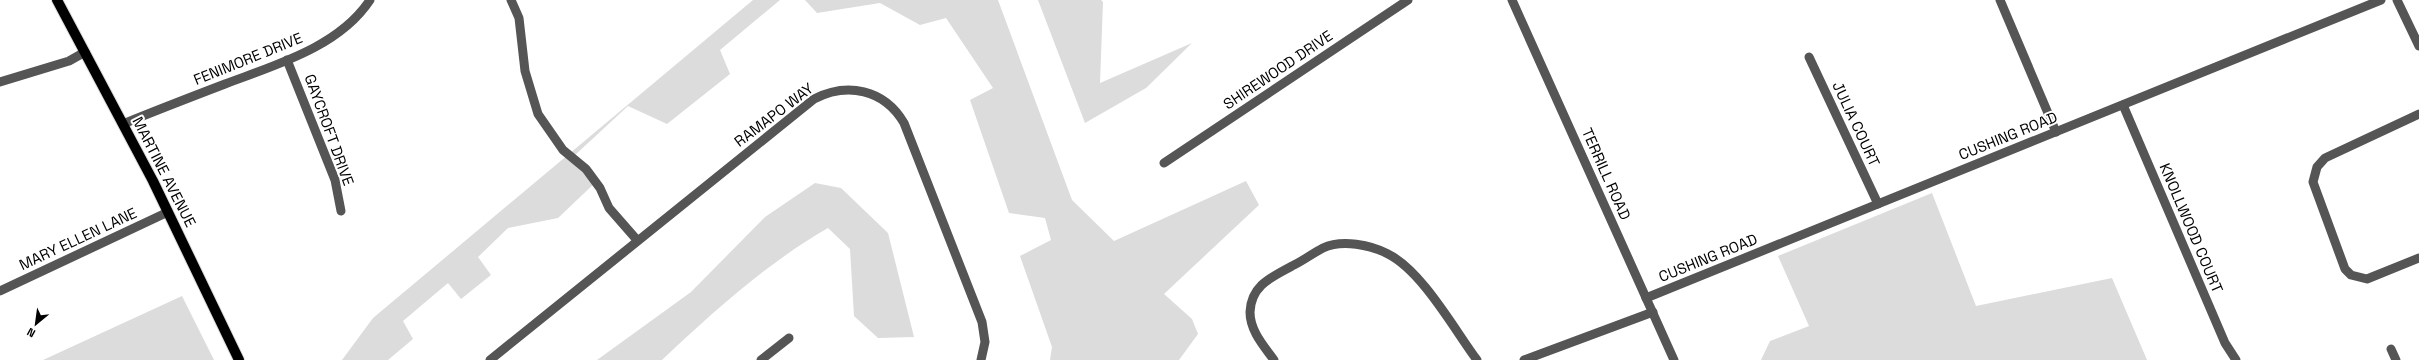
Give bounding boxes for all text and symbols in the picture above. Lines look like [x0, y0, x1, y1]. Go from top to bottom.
street label: SHIREWOOD DRIVE [1219, 26, 1336, 113]
street label: FENIMORE DRIVE [191, 28, 305, 89]
street label: GAYCROFT DRIVE [300, 71, 358, 188]
street label: JULIA COURT [1828, 78, 1885, 169]
street label: RAMAPO WAY [730, 79, 817, 151]
street label: CUSHING ROAD [1956, 107, 2060, 164]
street label: MARTINE AVENUE [129, 114, 200, 230]
street label: TERRILL ROAD [1578, 125, 1635, 223]
street label: KNOLLWOOD COURT [2156, 160, 2227, 296]
street label: MARY ELLEN LANE [16, 203, 140, 274]
street label: CUSHING ROAD [1656, 229, 1760, 286]
north arrow [16, 304, 56, 344]
text: N [25, 325, 38, 341]

